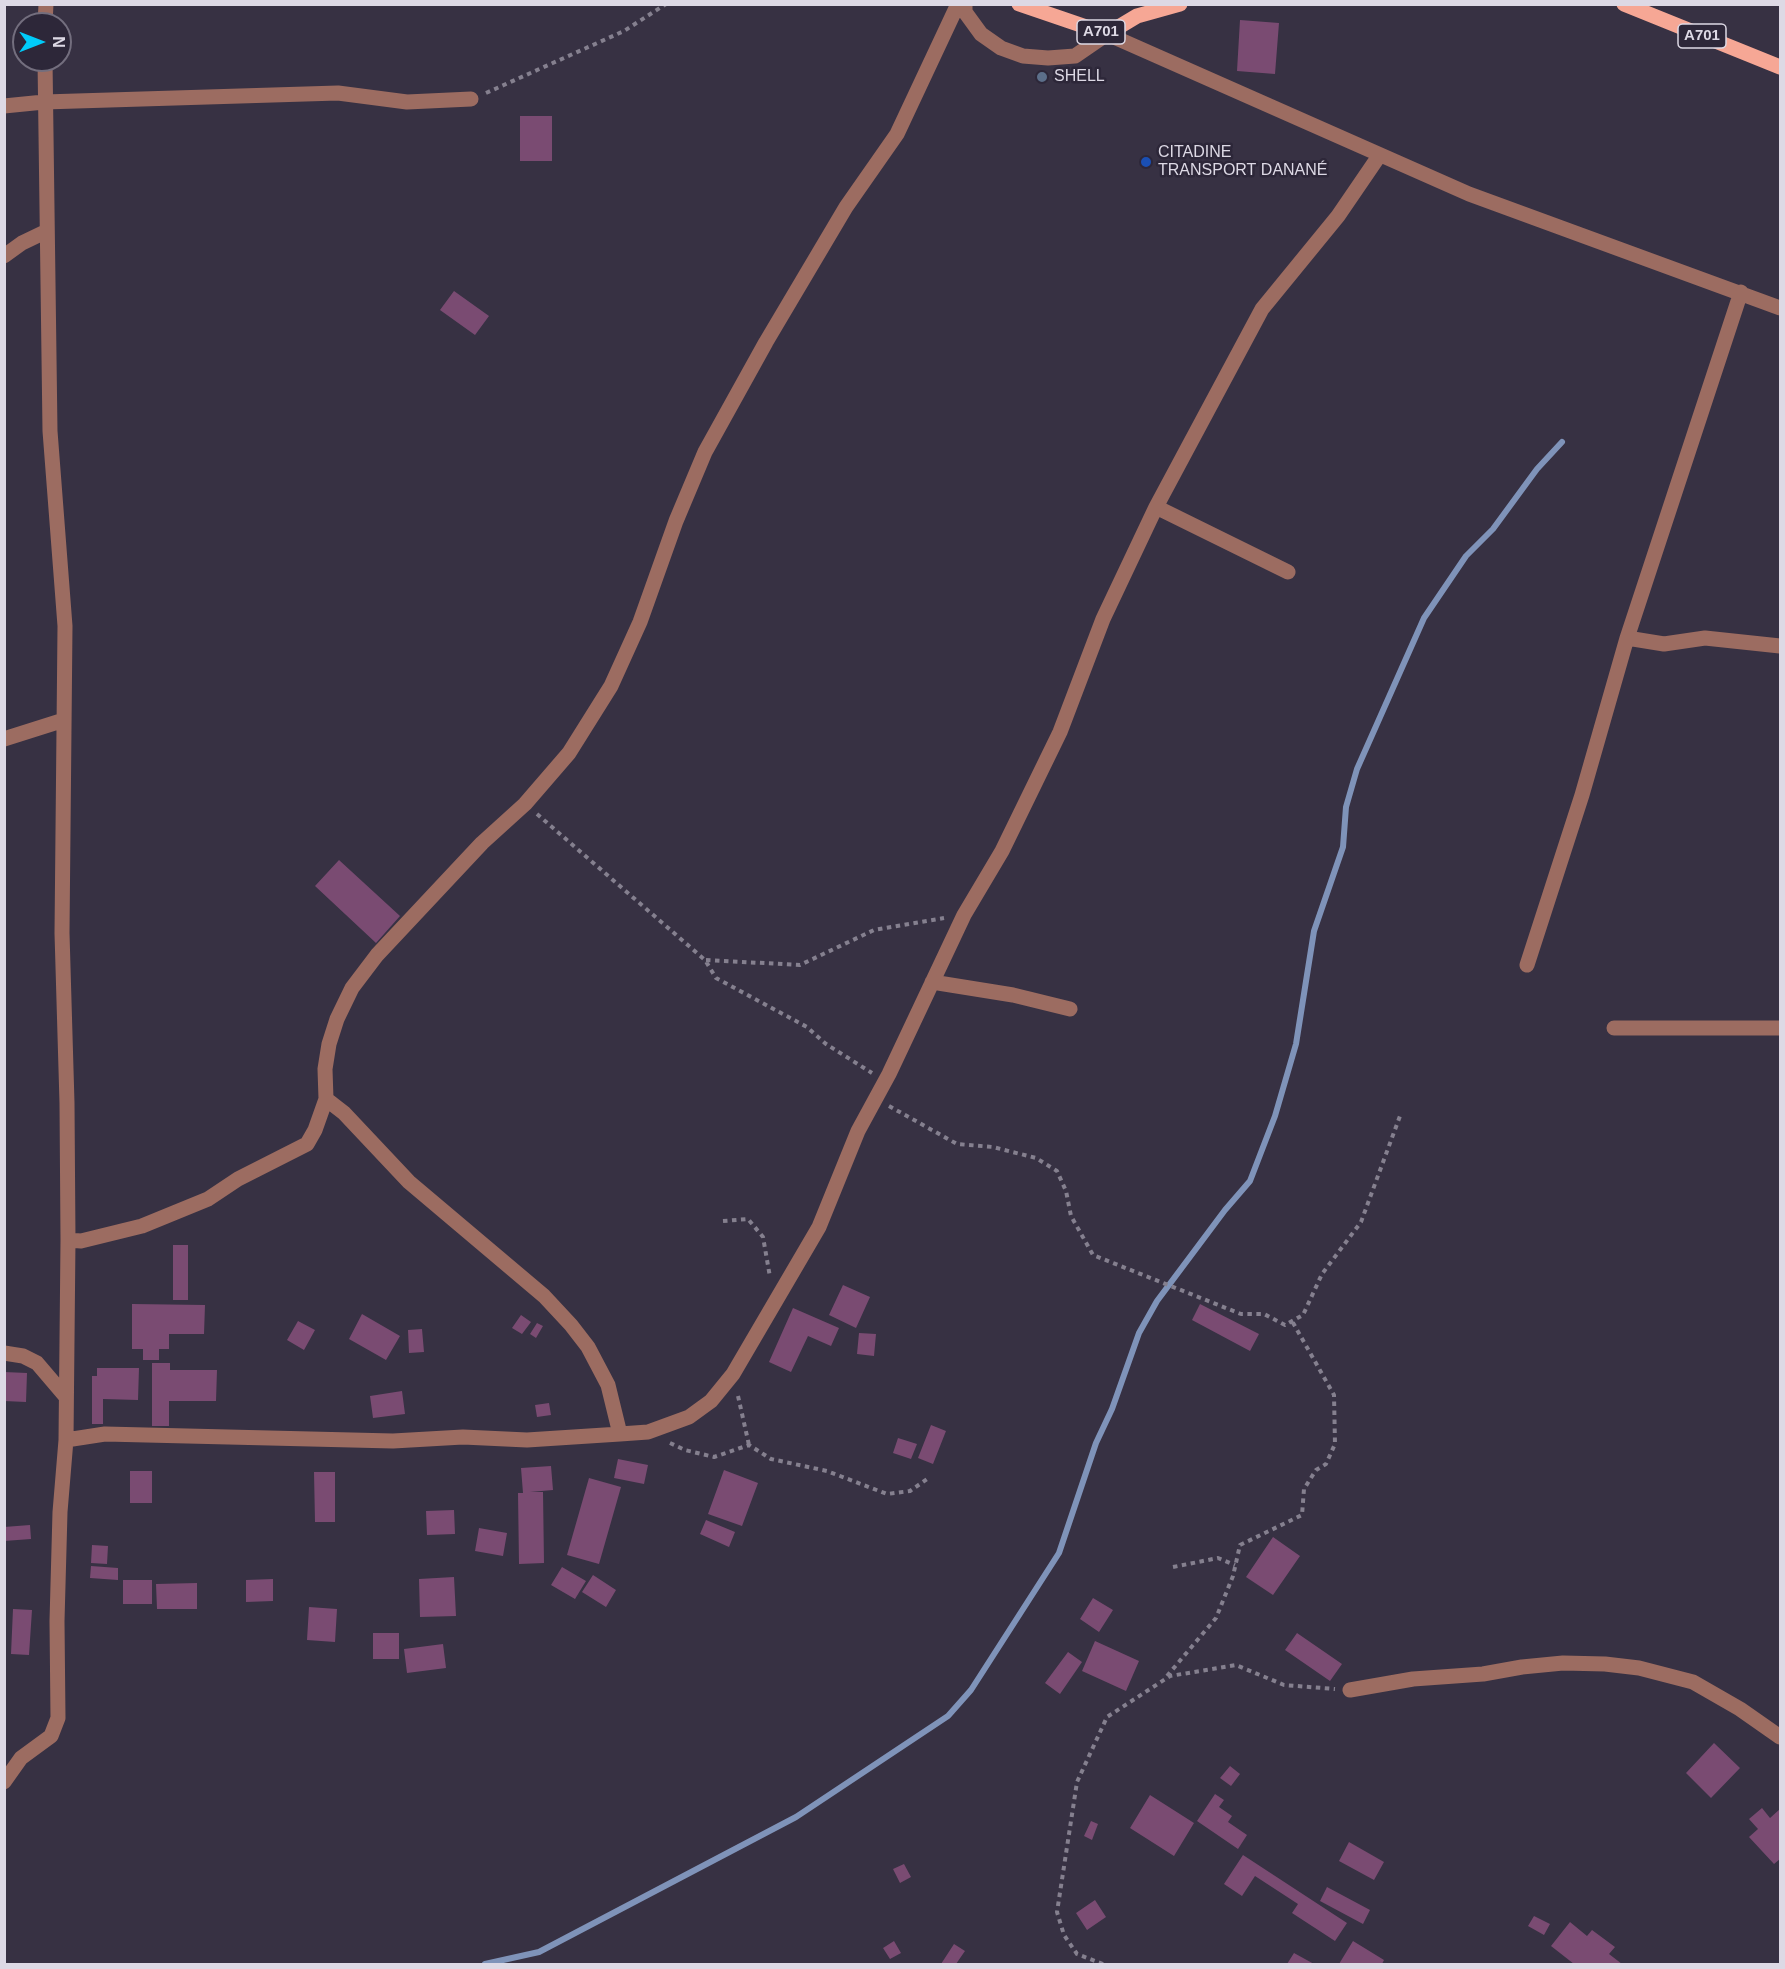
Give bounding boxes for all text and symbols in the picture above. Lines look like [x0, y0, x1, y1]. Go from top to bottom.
north arrow [12, 12, 72, 72]
road number: A701 [1077, 20, 1125, 44]
road number: A701 [1678, 24, 1726, 48]
text: N [50, 36, 67, 48]
place label: SHELL [1054, 67, 1105, 87]
marker: SHELL [1035, 70, 1049, 84]
place label: CITADINE TRANSPORT DANANÉ [1158, 143, 1328, 181]
marker: CITADINE TRANSPORT DANANÉ [1139, 155, 1153, 169]

